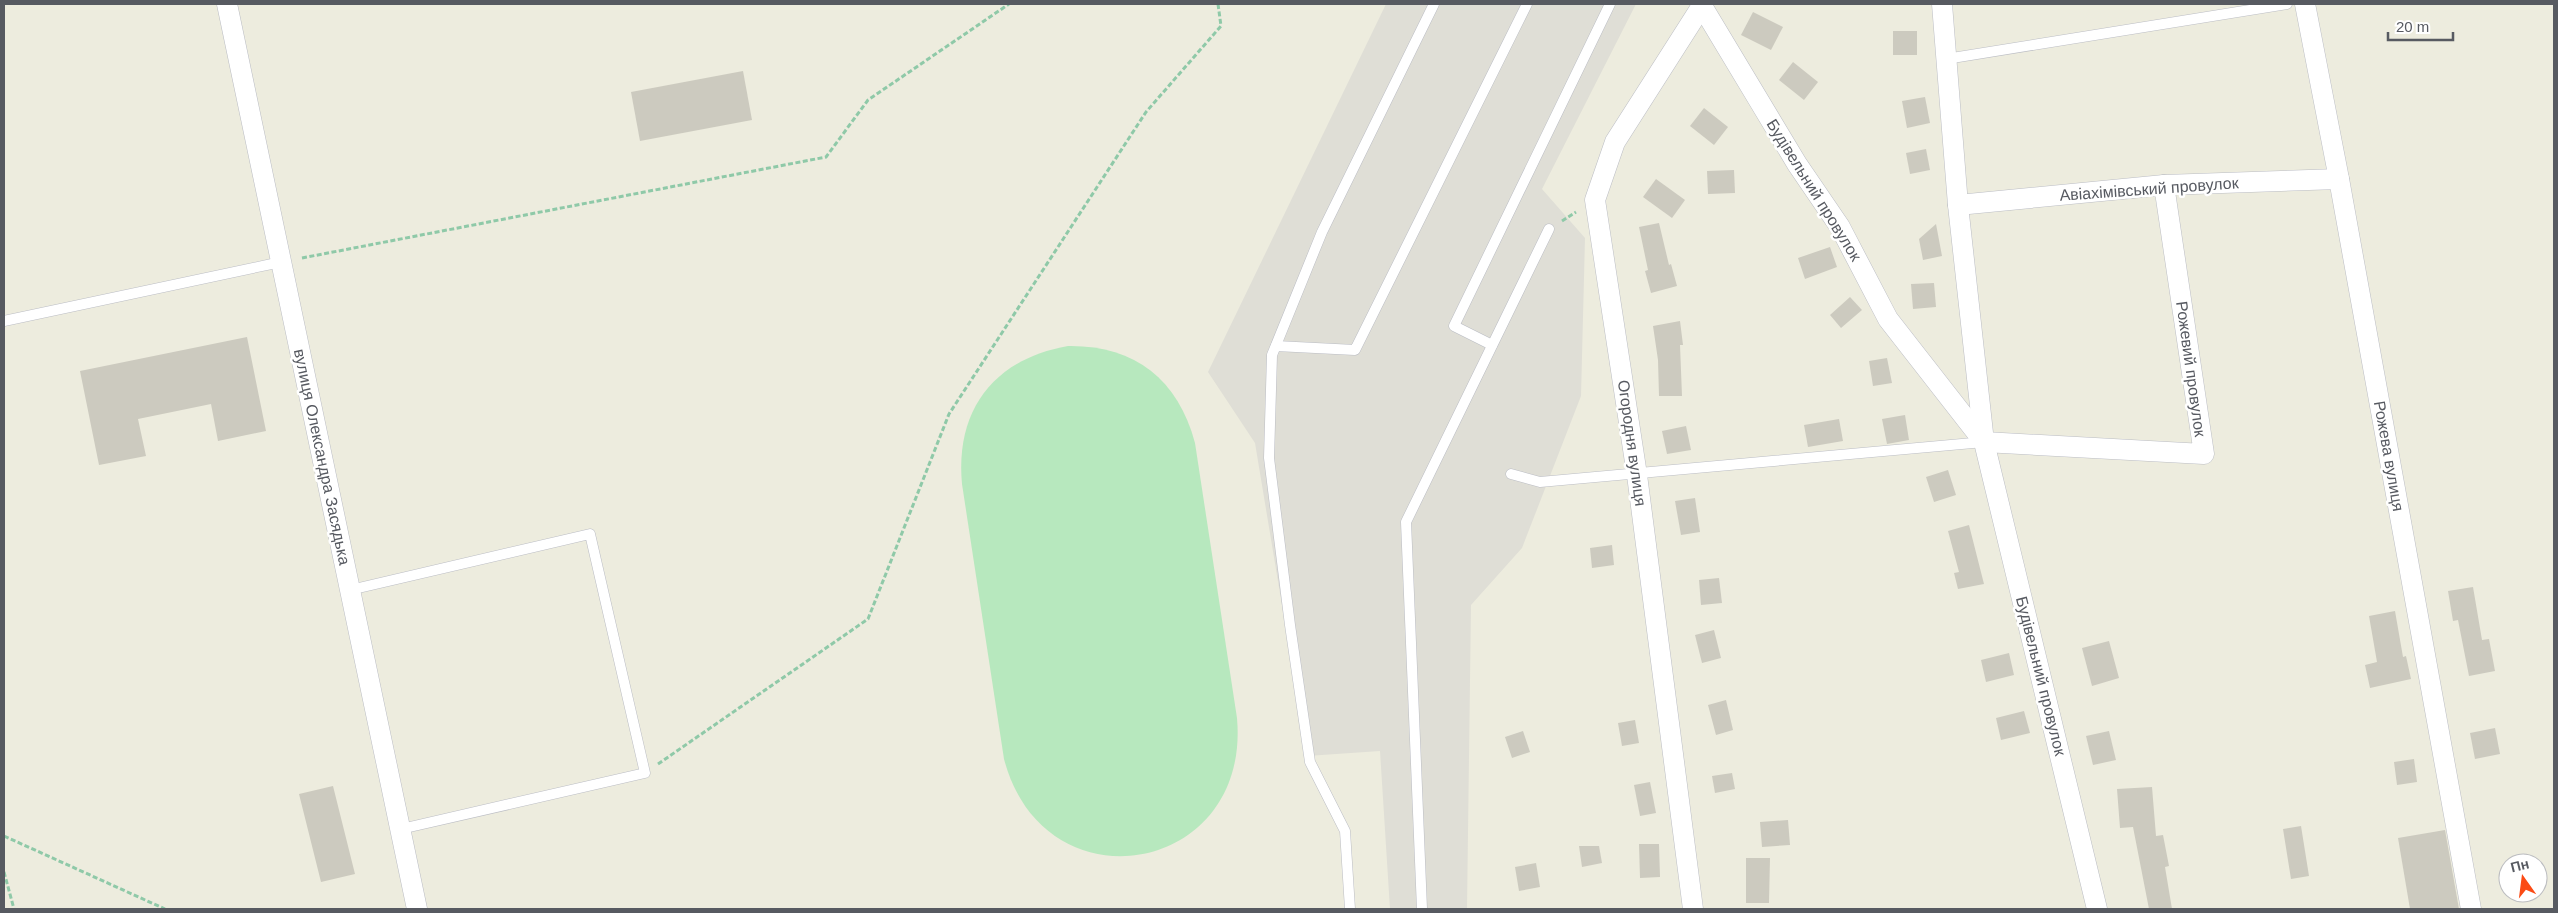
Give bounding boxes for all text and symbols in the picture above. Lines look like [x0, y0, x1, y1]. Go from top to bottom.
scale bar [2388, 10, 2453, 42]
text: 20 m [2396, 18, 2429, 35]
street label: Будівельний провулок [1763, 116, 1865, 265]
street label: Авіахімівський провулок [2059, 174, 2240, 204]
street label: Рожевий провулок [2173, 300, 2209, 439]
street label: вулиця Олександра Засядька [291, 347, 353, 567]
street label: Огородня вулиця [1615, 379, 1649, 507]
street label: Рожева вулиця [2371, 399, 2407, 513]
street label: Будівельний провулок [2013, 595, 2069, 758]
north arrow [2498, 853, 2548, 903]
text: Пн [2509, 855, 2531, 875]

